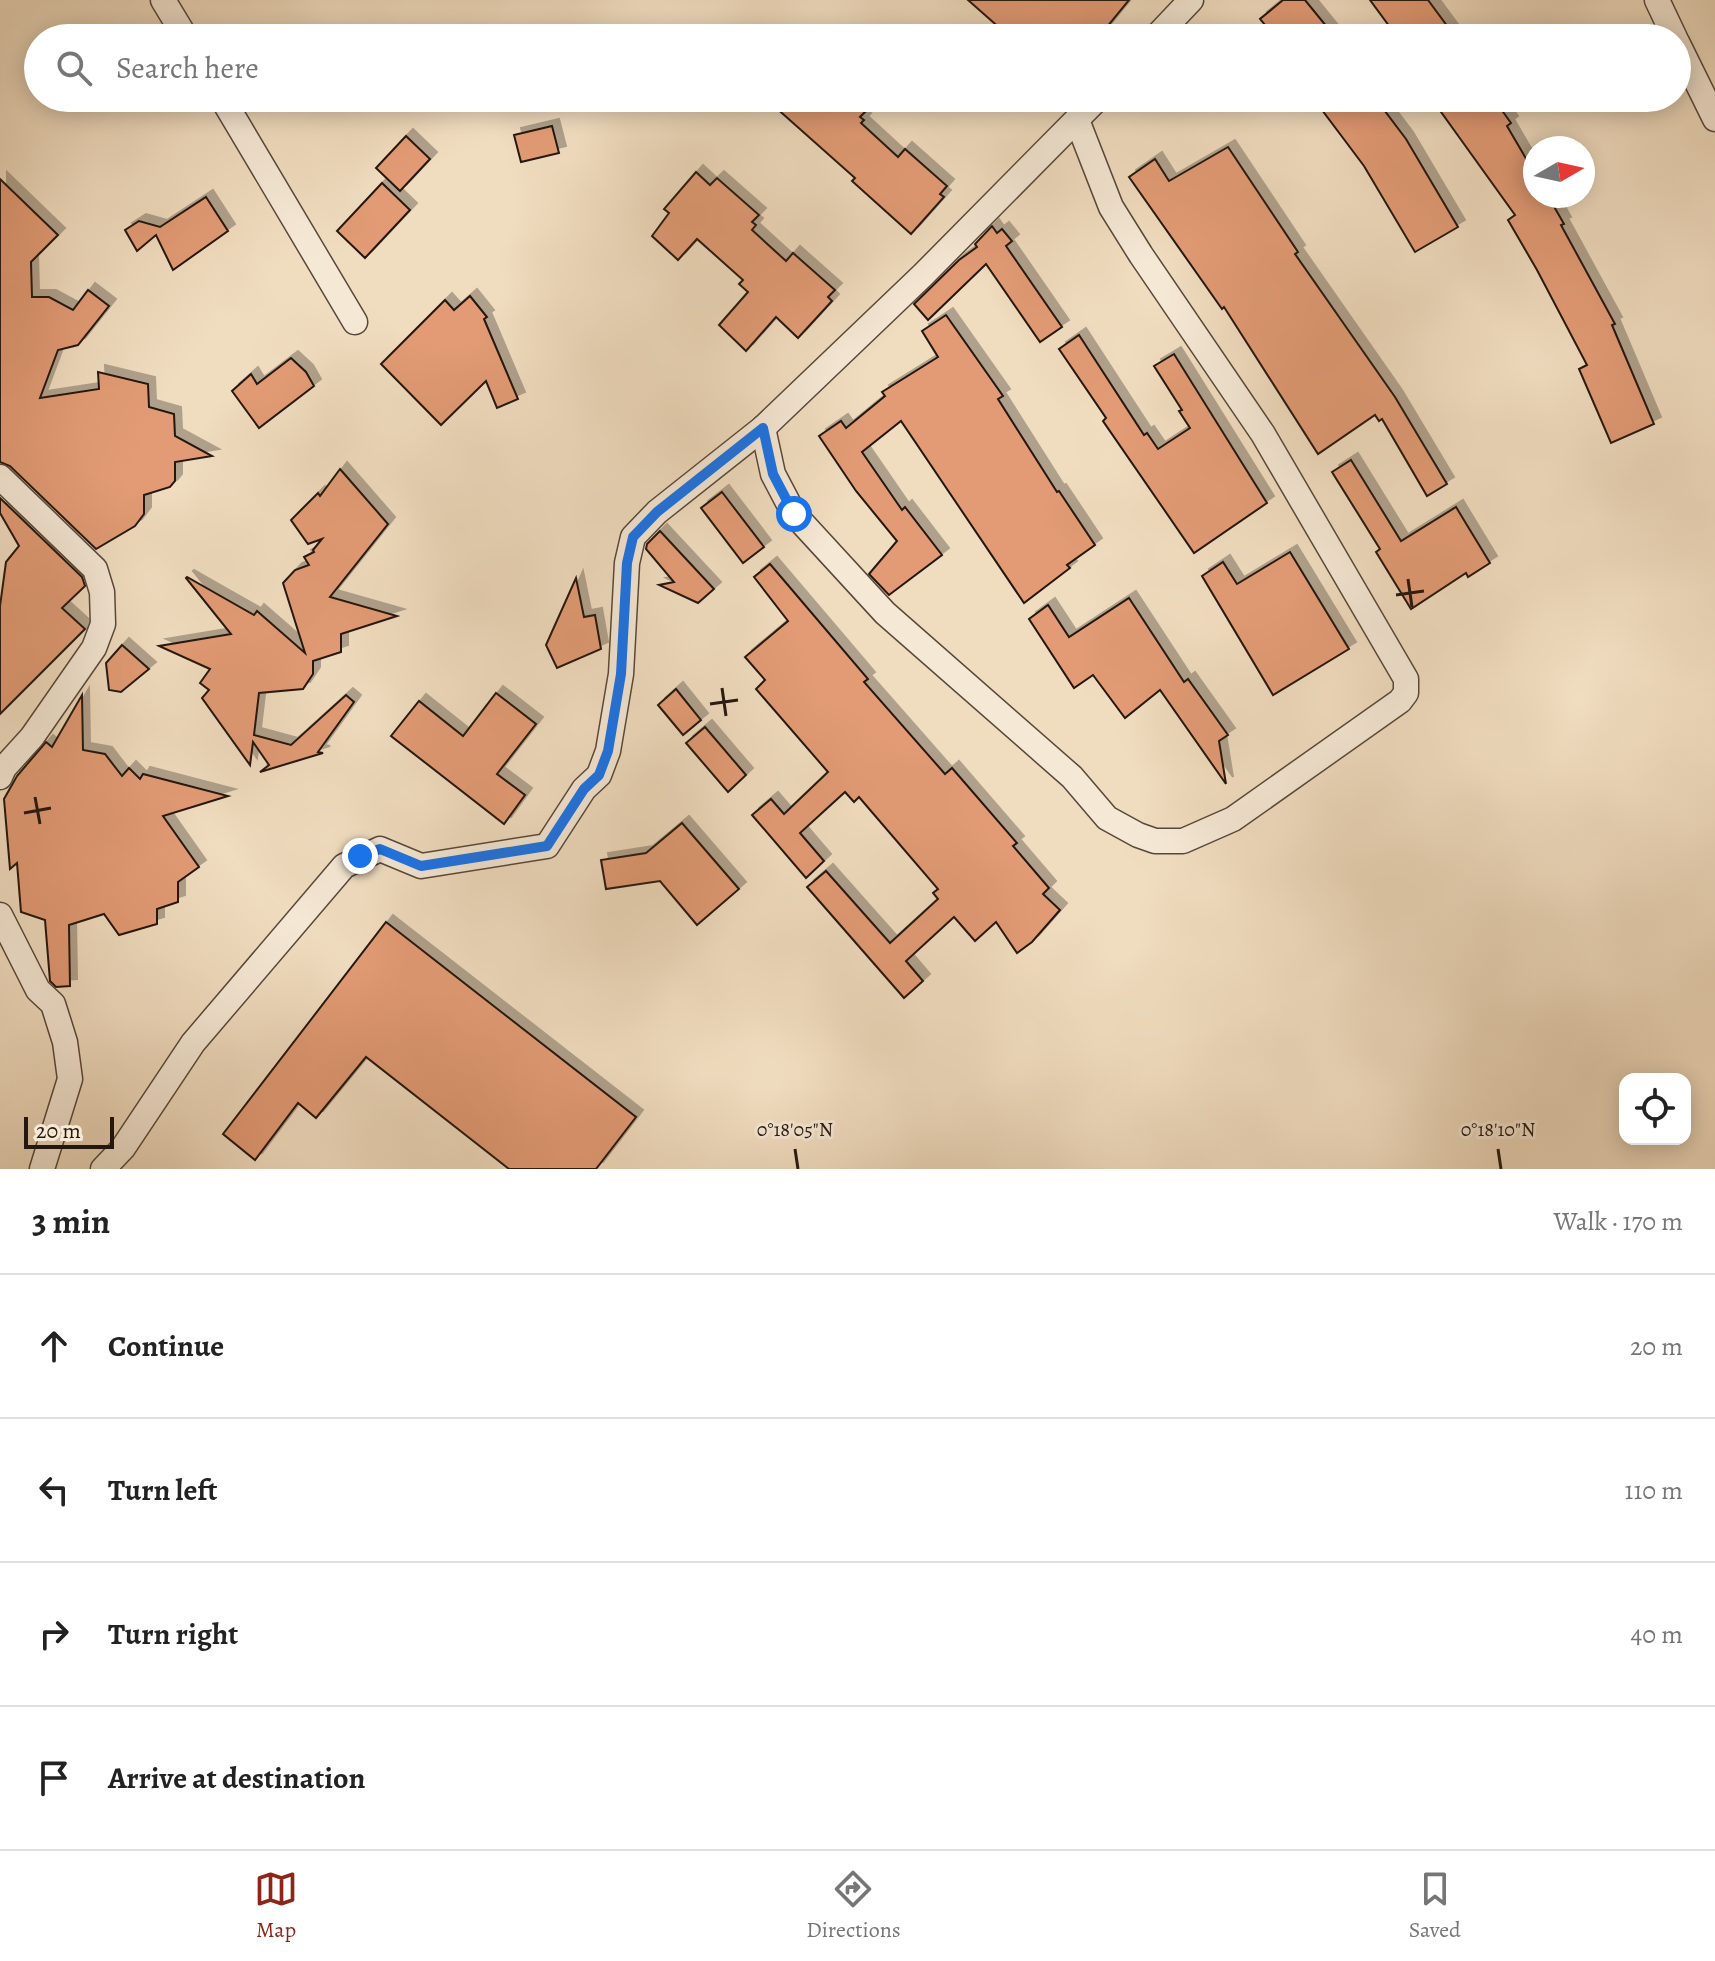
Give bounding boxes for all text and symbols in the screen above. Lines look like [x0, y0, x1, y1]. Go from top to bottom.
search box [24, 24, 1691, 112]
icon: search [52, 46, 96, 90]
text: Search here [116, 48, 259, 88]
north arrow [1523, 136, 1595, 208]
route start [776, 496, 812, 532]
route end [342, 838, 378, 874]
map controls [1619, 1073, 1691, 1145]
button: locate [1619, 1073, 1691, 1145]
scale bar [24, 1113, 114, 1149]
text: 20 m [36, 1116, 81, 1146]
text: 0°18'05"N [757, 1116, 833, 1143]
text: 0°18'10"N [1461, 1116, 1535, 1143]
text: 3 min [32, 1198, 110, 1245]
text: Walk · 170 m [1554, 1204, 1683, 1239]
icon: ahead [32, 1324, 76, 1368]
text: Continue [108, 1326, 224, 1366]
text: 20 m [1630, 1329, 1683, 1364]
icon: left [32, 1468, 76, 1512]
text: Turn left [108, 1470, 217, 1510]
text: 110 m [1625, 1473, 1683, 1508]
icon: right [32, 1612, 76, 1656]
text: Turn right [108, 1614, 238, 1654]
text: 40 m [1631, 1617, 1683, 1652]
icon: arrive [32, 1756, 76, 1800]
text: Arrive at destination [108, 1758, 365, 1798]
tab: Map [254, 1867, 298, 1945]
tab: Directions [806, 1867, 901, 1945]
tab: Saved [1409, 1867, 1461, 1945]

